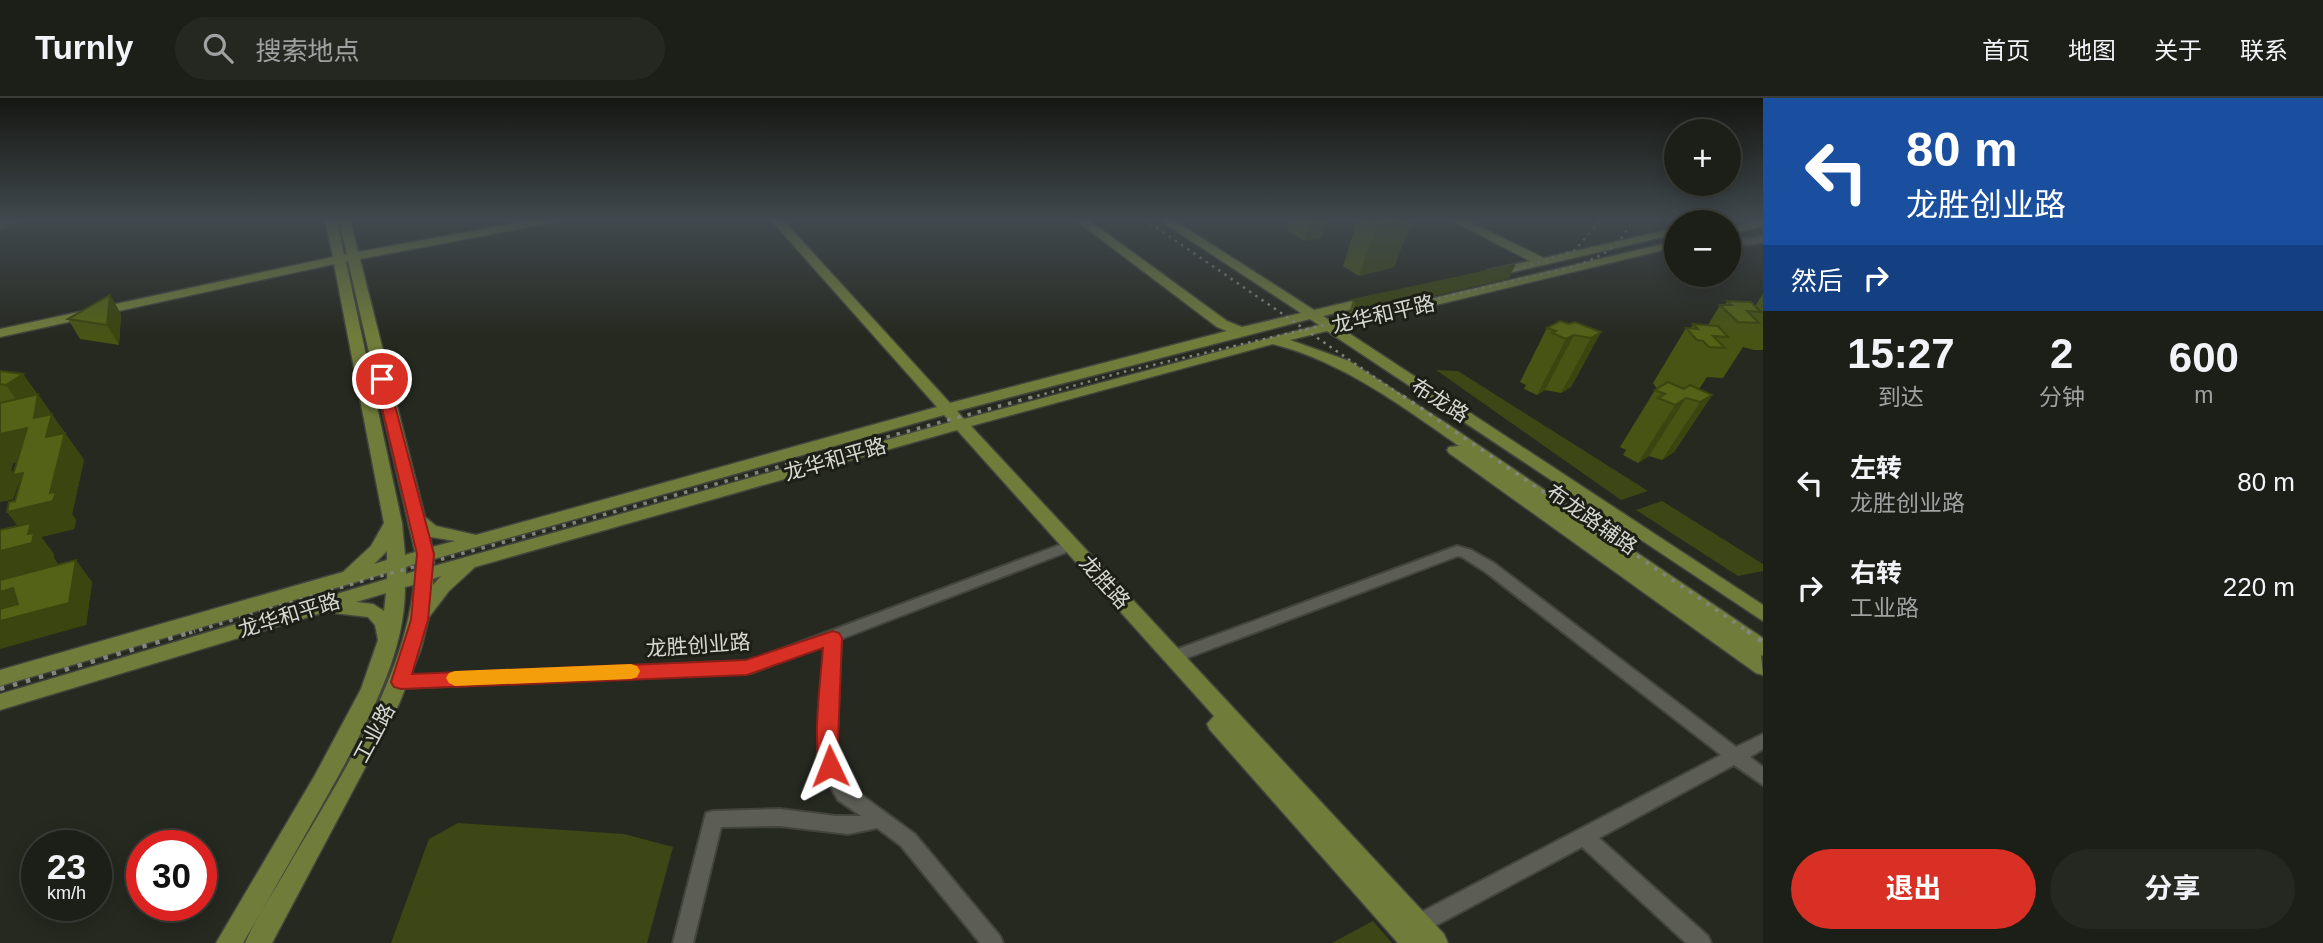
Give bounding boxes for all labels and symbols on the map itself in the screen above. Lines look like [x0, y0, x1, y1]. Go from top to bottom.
street label: 龙华和平路 [1329, 291, 1437, 337]
pin [352, 349, 412, 409]
street label: 布龙路 [1407, 374, 1473, 426]
street label: 龙华和平路 [781, 433, 889, 485]
street label: 布龙路辅路 [1542, 479, 1642, 559]
street label: 龙胜路 [1075, 551, 1135, 613]
street label: 龙华和平路 [235, 589, 343, 641]
street label: 龙胜创业路 [645, 630, 751, 660]
street label: 工业路 [349, 700, 399, 766]
position arrow [793, 729, 867, 803]
speed limit sign: 30 [126, 830, 217, 921]

